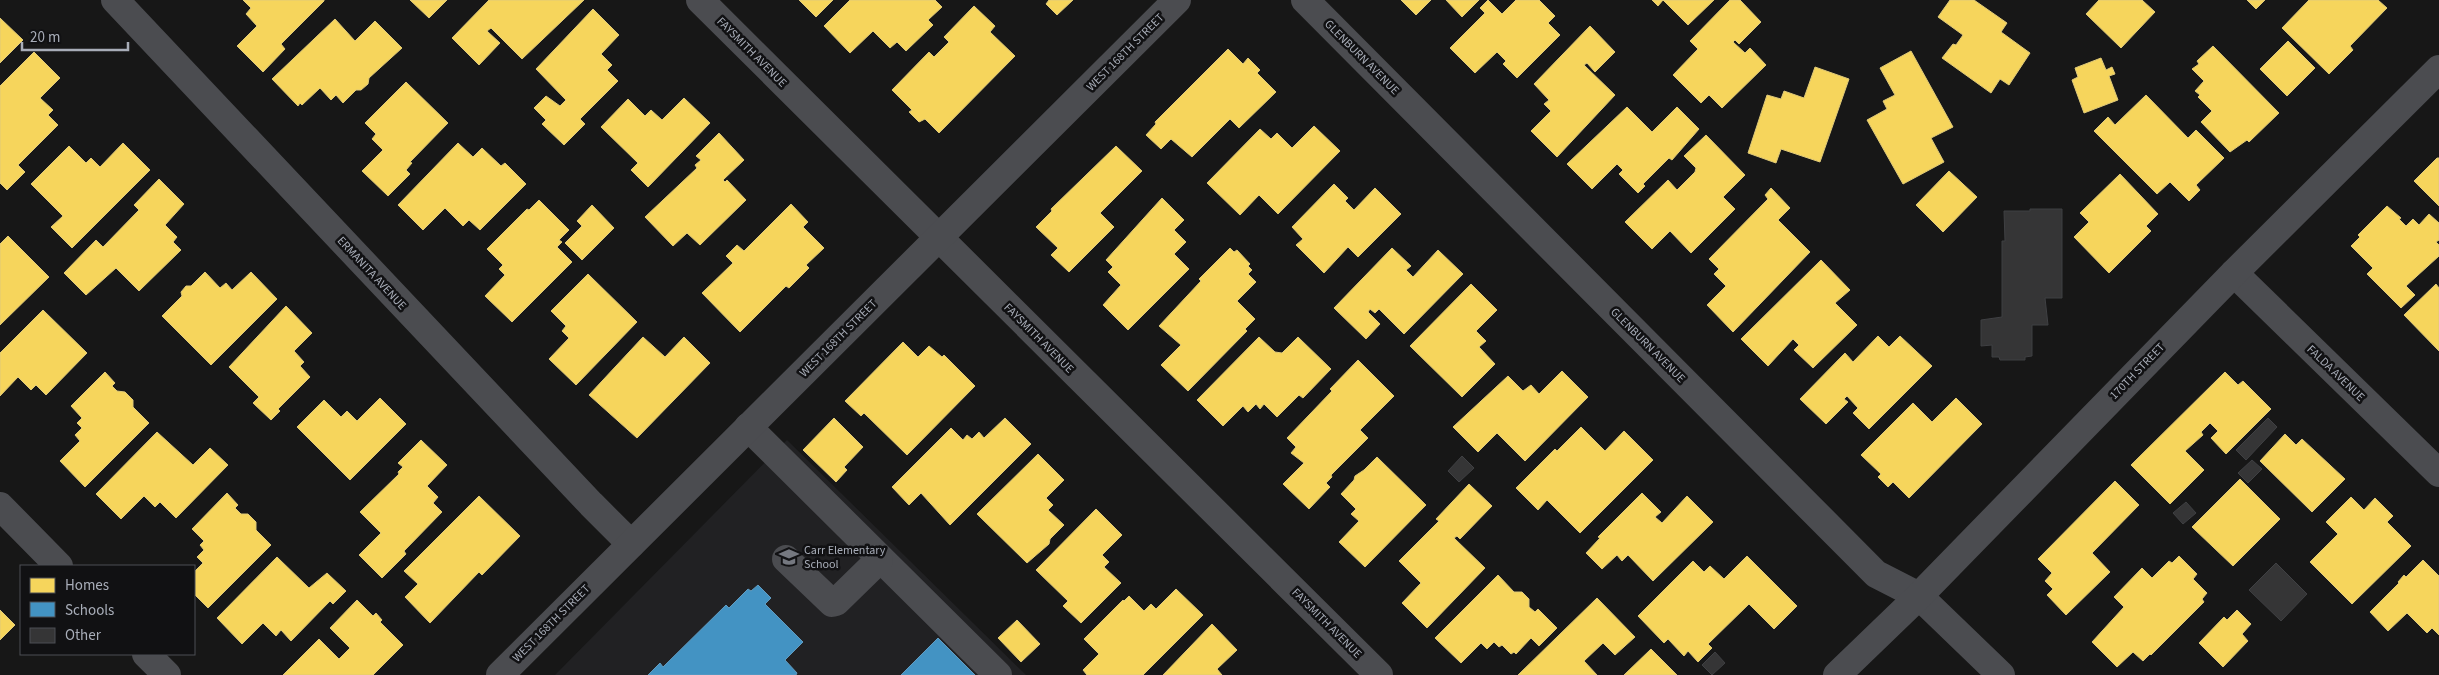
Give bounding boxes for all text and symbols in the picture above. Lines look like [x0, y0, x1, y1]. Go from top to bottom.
street label: WEST 168TH STREET [1083, 9, 1168, 95]
street label: FAYSMITH AVENUE [713, 13, 791, 91]
street label: GLENBURN AVENUE [1320, 16, 1403, 99]
scale bar [22, 20, 129, 52]
text: 20 m [30, 27, 60, 48]
street label: ERMANITA AVENUE [333, 233, 410, 314]
street label: WEST 168TH STREET [796, 295, 881, 381]
street label: FAYSMITH AVENUE [1000, 299, 1078, 377]
street label: GLENBURN AVENUE [1606, 304, 1689, 387]
street label: 170TH STREET [2106, 339, 2169, 404]
street label: FALDA AVENUE [2303, 341, 2368, 405]
place label: Carr Elementary School [804, 542, 886, 573]
school or university icon: Carr Elementary School [778, 546, 800, 568]
legend [20, 565, 195, 655]
text: Homes [65, 575, 109, 596]
street label: WEST 168TH STREET [509, 580, 594, 666]
street label: FAYSMITH AVENUE [1288, 584, 1366, 662]
text: Schools [65, 600, 114, 621]
text: Other [65, 625, 102, 646]

